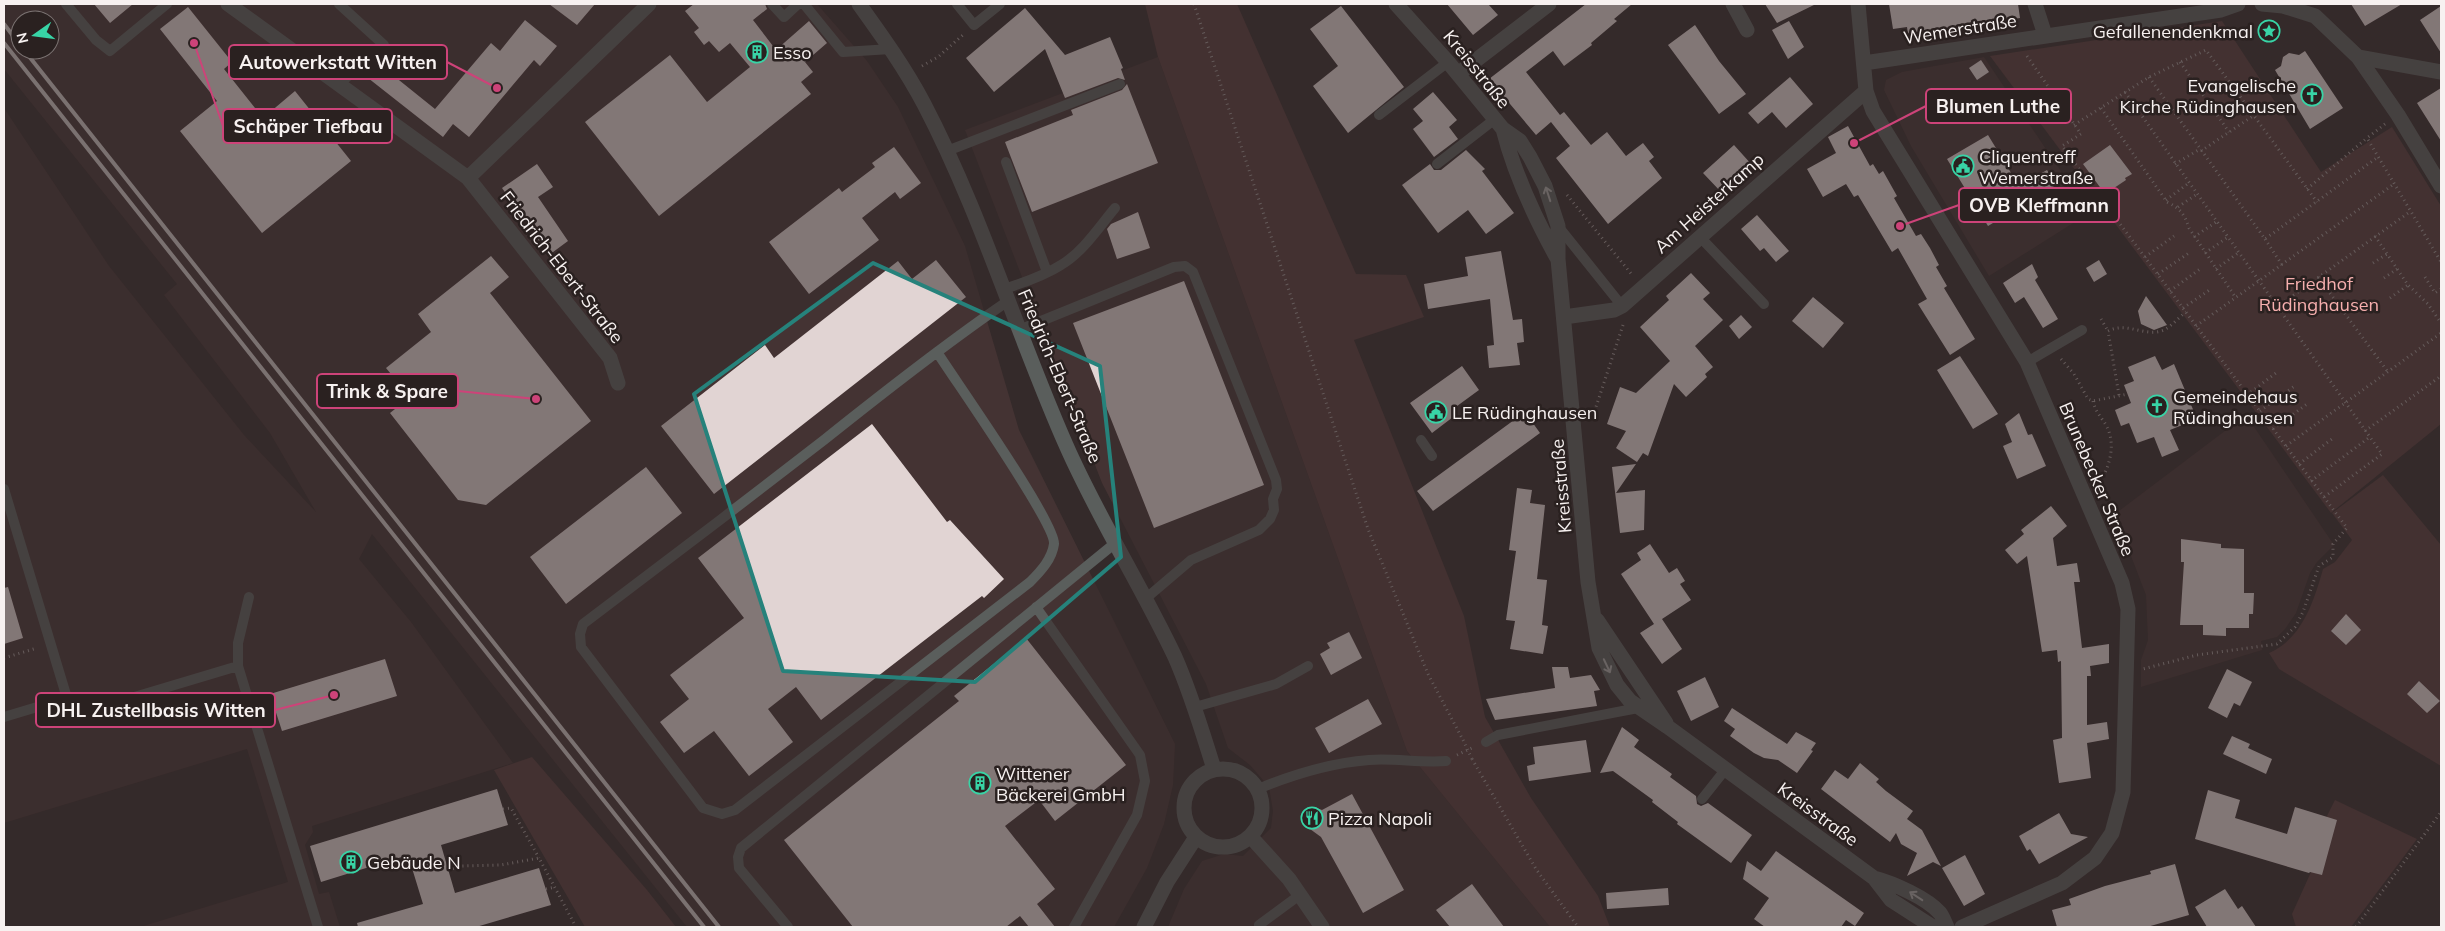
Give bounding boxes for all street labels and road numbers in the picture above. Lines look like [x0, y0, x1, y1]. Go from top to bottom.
street label: Wemerstraße [1902, 9, 2018, 49]
street label: Kreisstraße [1438, 25, 1516, 113]
street label: Am Heisterkamp [1649, 148, 1769, 258]
street label: Friedrich-Ebert-Straße [495, 186, 629, 348]
street label: Friedrich-Ebert-Straße [1013, 285, 1107, 467]
street label: Brunebecker Straße [2054, 399, 2140, 559]
street label: Kreisstraße [1545, 438, 1577, 534]
street label: Kreisstraße [1773, 777, 1863, 851]

